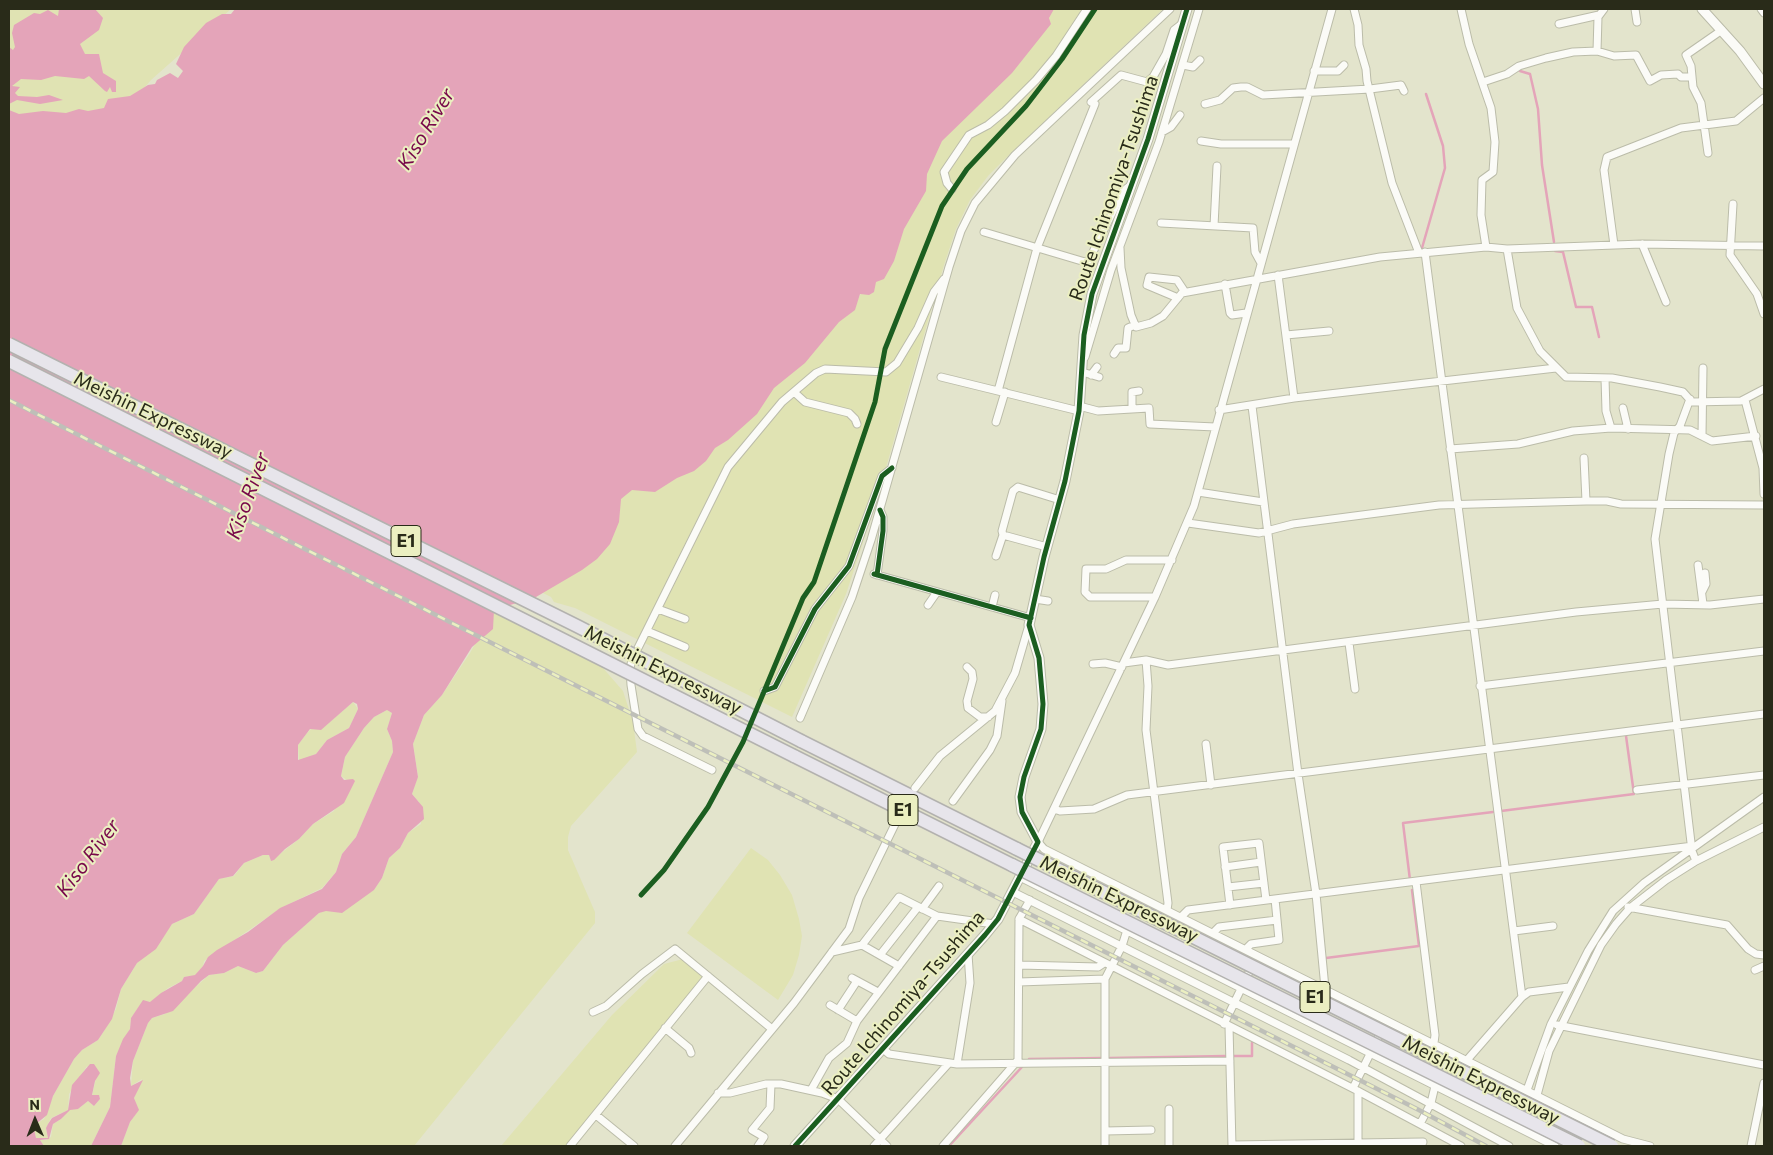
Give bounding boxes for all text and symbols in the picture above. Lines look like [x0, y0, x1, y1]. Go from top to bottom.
street label: Route Ichinomiya-Tsushima [1065, 72, 1163, 304]
water label: Kiso River [392, 84, 460, 174]
street label: Meishin Expressway [70, 367, 236, 463]
water label: Kiso River [221, 449, 275, 543]
road number: E1 [391, 526, 421, 556]
street label: Meishin Expressway [581, 620, 745, 720]
road number: E1 [888, 794, 918, 826]
water label: Kiso River [51, 815, 125, 901]
street label: Meishin Expressway [1036, 851, 1202, 947]
street label: Route Ichinomiya-Tsushima [817, 906, 989, 1100]
road number: E1 [1300, 982, 1330, 1012]
street label: Meishin Expressway [1399, 1030, 1563, 1130]
north arrow [10, 1095, 60, 1145]
text: N [29, 1096, 40, 1113]

